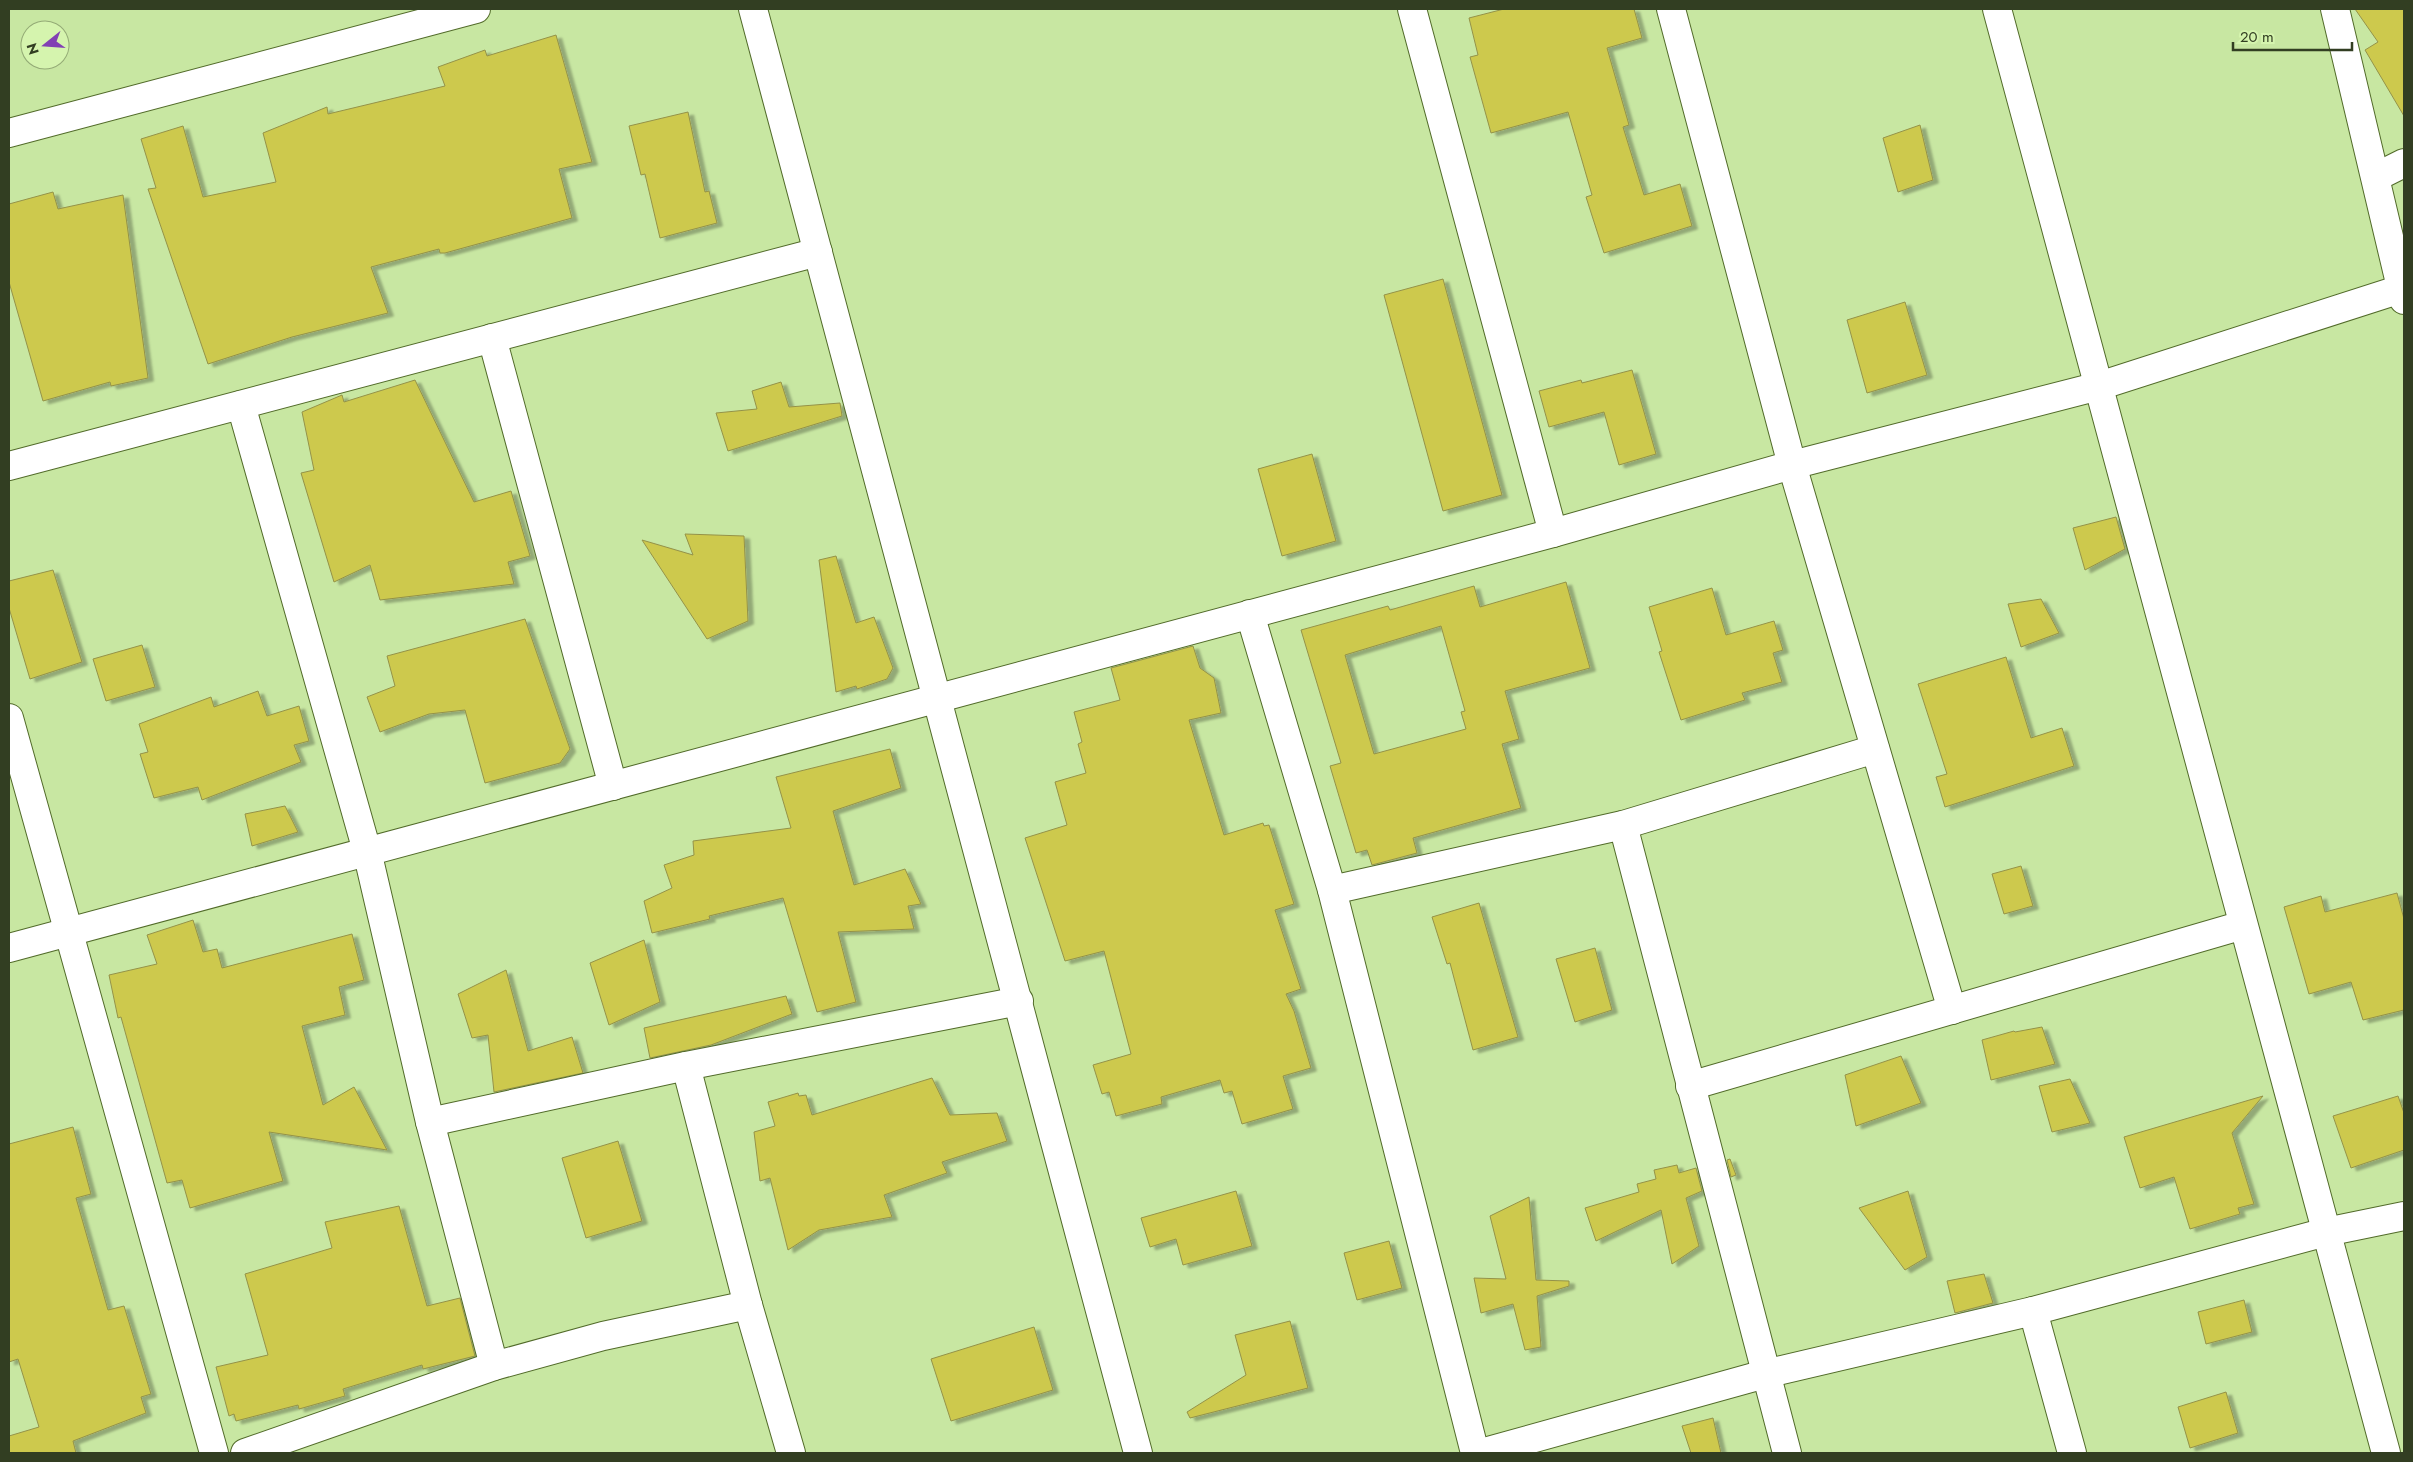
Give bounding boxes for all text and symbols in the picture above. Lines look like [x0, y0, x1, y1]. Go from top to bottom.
north arrow [20, 20, 70, 70]
scale bar [2233, 20, 2352, 52]
text: 20 m [2240, 26, 2274, 48]
text: N [21, 41, 44, 57]

